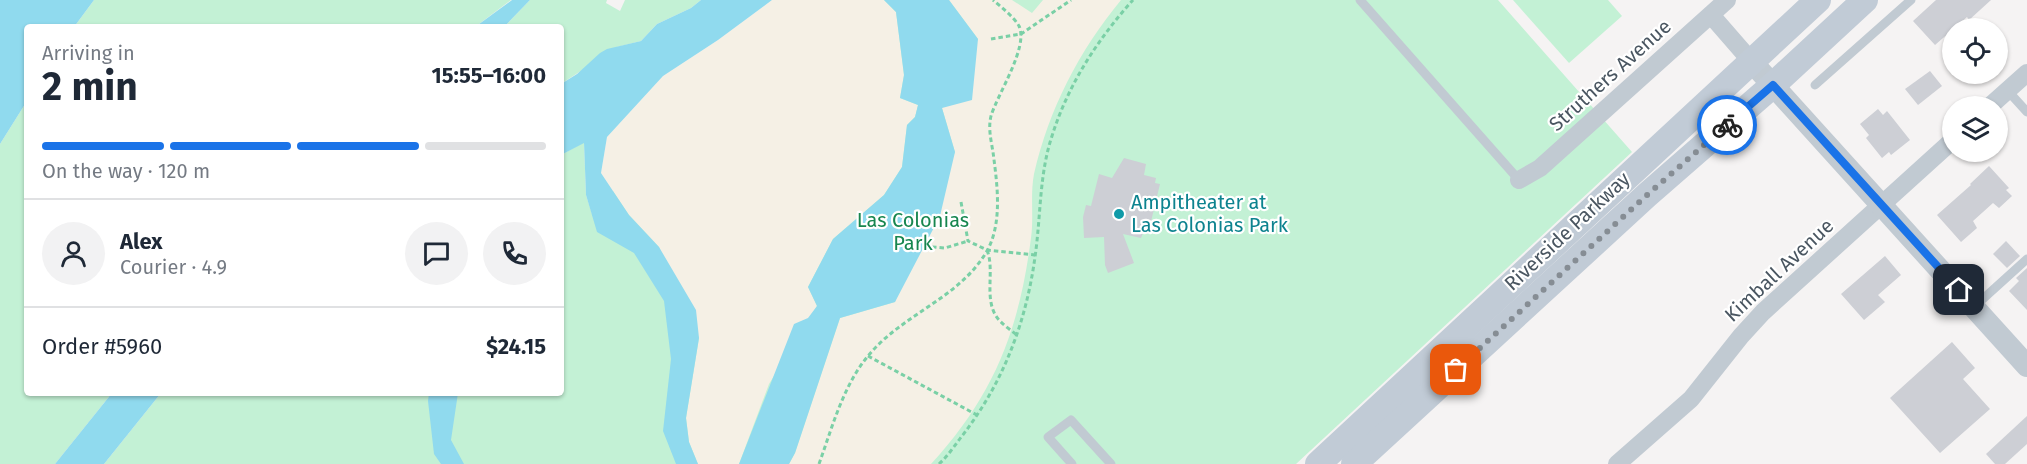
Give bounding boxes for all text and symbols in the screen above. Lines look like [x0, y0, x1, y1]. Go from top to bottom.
street label: Struthers Avenue [1544, 14, 1676, 136]
map controls [1942, 18, 2008, 162]
button: locate [1942, 18, 2008, 84]
text: Arriving in [42, 41, 135, 65]
text: 15:55–16:00 [432, 62, 546, 89]
text: 2 min [42, 64, 138, 110]
courier [1697, 95, 1757, 155]
button: layers [1942, 96, 2008, 162]
icon: bike [1711, 109, 1744, 142]
text: On the way · 120 m [42, 159, 210, 183]
street label: Riverside Parkway [1499, 167, 1635, 295]
place label: Ampitheater at Las Colonias Park [1131, 190, 1289, 237]
marker: Ampitheater at Las Colonias Park [1112, 207, 1126, 221]
park label: Las Colonias Park [857, 208, 969, 255]
street label: Kimball Avenue [1720, 213, 1838, 327]
button: person [42, 222, 105, 285]
button: chat [405, 222, 468, 285]
button: phone [483, 222, 546, 285]
text: Alex [120, 228, 163, 255]
text: Courier · 4.9 [120, 255, 227, 279]
pin [1933, 264, 1984, 315]
icon: home [1942, 273, 1975, 306]
text: Order #5960 [42, 333, 162, 360]
text: $24.15 [486, 333, 546, 360]
pin [1430, 344, 1481, 395]
icon: bag [1439, 353, 1472, 386]

